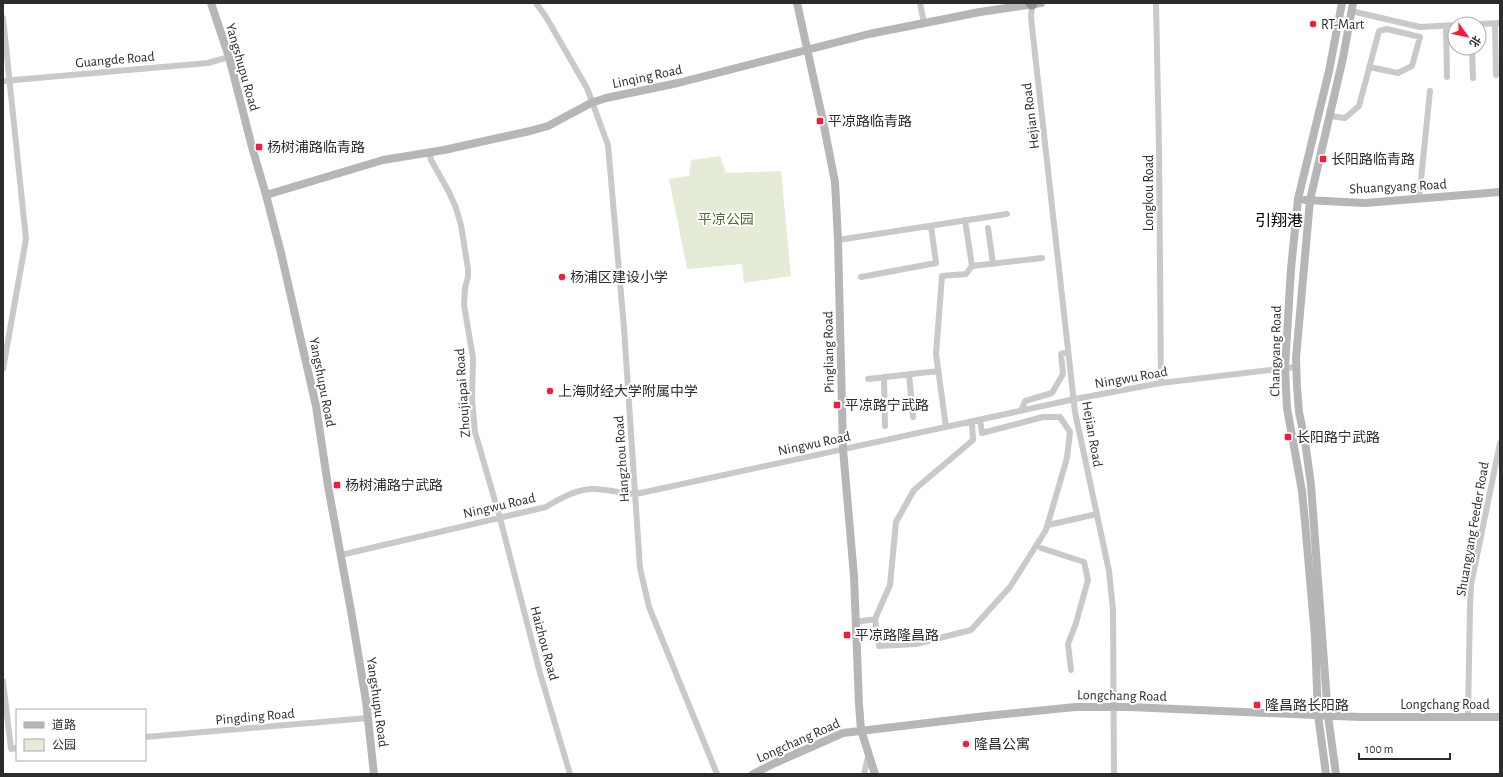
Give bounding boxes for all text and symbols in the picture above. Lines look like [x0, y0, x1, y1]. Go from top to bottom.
north arrow [1447, 16, 1487, 56]
place label: RT-Mart [1321, 18, 1365, 32]
marker: RT-Mart [1308, 19, 1318, 29]
street label: Yangshupu Road [223, 22, 261, 113]
text: 北 [1467, 34, 1483, 49]
street label: Guangde Road [75, 50, 155, 70]
street label: Linqing Road [611, 63, 683, 91]
street label: Hejian Road [1020, 82, 1042, 150]
place label: 平凉路临青路 [828, 113, 912, 129]
marker: 平凉路临青路 [815, 116, 825, 126]
place label: 杨树浦路临青路 [267, 139, 365, 155]
marker: 杨树浦路临青路 [254, 142, 264, 152]
place label: 长阳路临青路 [1331, 151, 1415, 167]
marker: 长阳路临青路 [1318, 154, 1328, 164]
street label: Longkou Road [1142, 155, 1156, 231]
street label: Shuangyang Road [1349, 177, 1447, 197]
park label: 平凉公园 [698, 212, 754, 227]
district label: 引翔港 [1255, 212, 1303, 229]
place label: 杨浦区建设小学 [570, 270, 668, 285]
marker: 杨浦区建设小学 [557, 272, 567, 282]
street label: Changyang Road [1268, 305, 1284, 397]
street label: Pingliang Road [821, 311, 837, 393]
street label: Yangshupu Road [306, 336, 338, 428]
street label: Zhoujiapai Road [453, 348, 473, 438]
street label: Ningwu Road [1094, 365, 1169, 391]
place label: 上海财经大学附属中学 [558, 383, 698, 399]
marker: 上海财经大学附属中学 [545, 386, 555, 396]
place label: 平凉路宁武路 [845, 397, 929, 413]
marker: 平凉路宁武路 [832, 400, 842, 410]
street label: Hejian Road [1079, 400, 1105, 468]
street label: Hangzhou Road [612, 415, 632, 503]
street label: Ningwu Road [777, 429, 852, 458]
place label: 长阳路宁武路 [1296, 429, 1380, 445]
marker: 长阳路宁武路 [1283, 432, 1293, 442]
street label: Shuangyang Feeder Road [1454, 461, 1492, 598]
place label: 杨树浦路宁武路 [345, 477, 443, 493]
marker: 杨树浦路宁武路 [332, 480, 342, 490]
street label: Ningwu Road [462, 491, 537, 521]
street label: Haizhou Road [527, 605, 561, 682]
place label: 平凉路隆昌路 [855, 628, 939, 643]
marker: 平凉路隆昌路 [842, 630, 852, 640]
street label: Yangshupu Road [364, 656, 390, 748]
street label: Longchang Road [1077, 688, 1167, 704]
place label: 隆昌路长阳路 [1265, 698, 1349, 713]
street label: Longchang Road [1400, 698, 1490, 712]
marker: 隆昌路长阳路 [1252, 700, 1262, 710]
street label: Pingding Road [215, 707, 295, 727]
legend [16, 709, 146, 761]
street label: Longchang Road [755, 716, 842, 766]
text: 道路 [52, 718, 76, 731]
scale bar [1359, 735, 1450, 761]
place label: 隆昌公寓 [974, 736, 1030, 752]
text: 公园 [52, 739, 76, 751]
marker: 隆昌公寓 [961, 739, 971, 749]
text: 100 m [1365, 743, 1393, 755]

